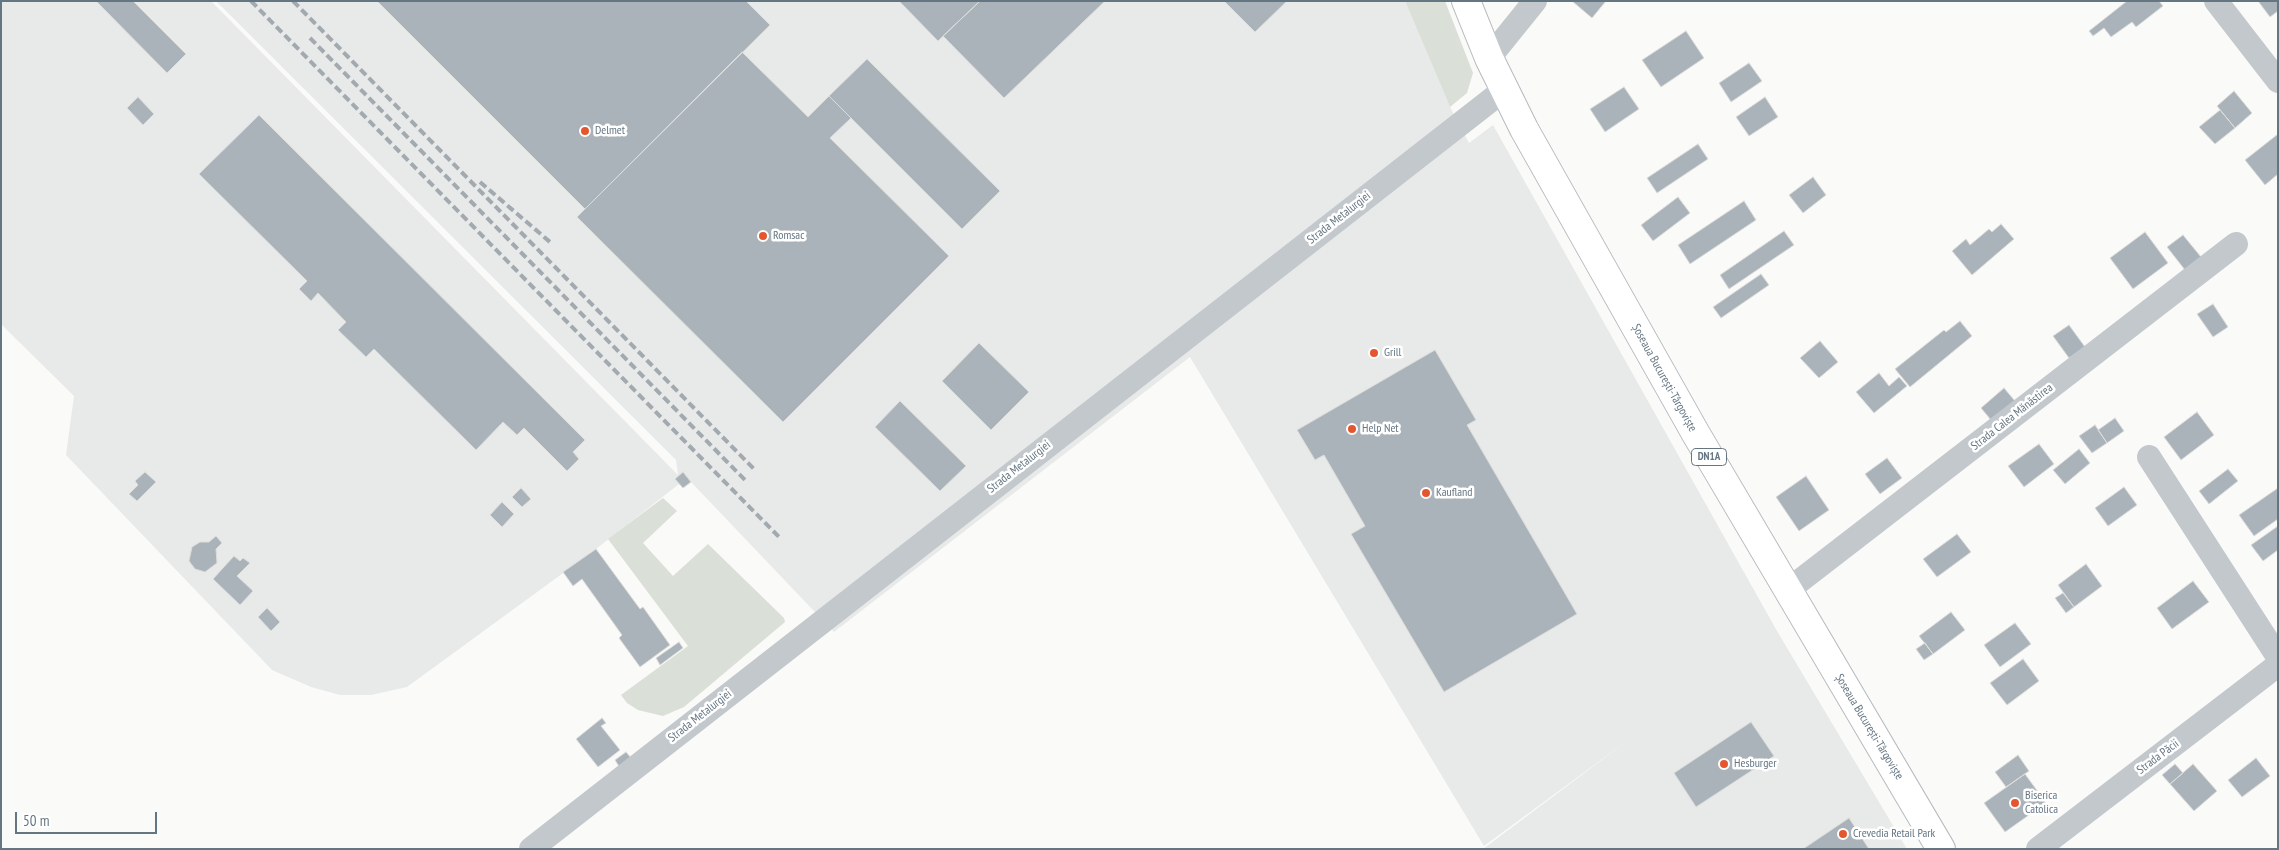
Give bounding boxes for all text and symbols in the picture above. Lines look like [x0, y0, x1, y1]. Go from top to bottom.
place label: Delmet [595, 124, 625, 138]
marker: Delmet [579, 125, 591, 137]
street label: Strada Metalurgiei [1304, 189, 1374, 247]
place label: Romsac [773, 229, 804, 243]
marker: Romsac [757, 230, 769, 242]
street label: Șoseaua București-Târgoviște [1628, 322, 1700, 434]
place label: Grill [1384, 346, 1401, 360]
marker: Grill [1368, 347, 1380, 359]
street label: Strada Calea Mănăstirea [1968, 381, 2056, 453]
place label: Help Net [1362, 422, 1399, 436]
marker: Help Net [1346, 423, 1358, 435]
street label: Strada Metalurgiei [984, 438, 1054, 496]
road number: DN1A [1692, 448, 1726, 466]
place label: Kaufland [1436, 486, 1473, 500]
marker: Kaufland [1420, 487, 1432, 499]
street label: Șoseaua București-Târgoviște [1832, 671, 1906, 783]
street label: Strada Metalurgiei [665, 687, 735, 745]
street label: Strada Păcii [2134, 737, 2182, 777]
place label: Hesburger [1734, 757, 1777, 771]
marker: Hesburger [1718, 758, 1730, 770]
place label: Biserica Catolica [2025, 789, 2058, 817]
marker: Biserica Catolica [2009, 797, 2021, 809]
scale bar [18, 802, 160, 834]
text: 50 m [23, 811, 49, 830]
place label: Crevedia Retail Park [1853, 827, 1935, 841]
marker: Crevedia Retail Park [1837, 828, 1849, 840]

